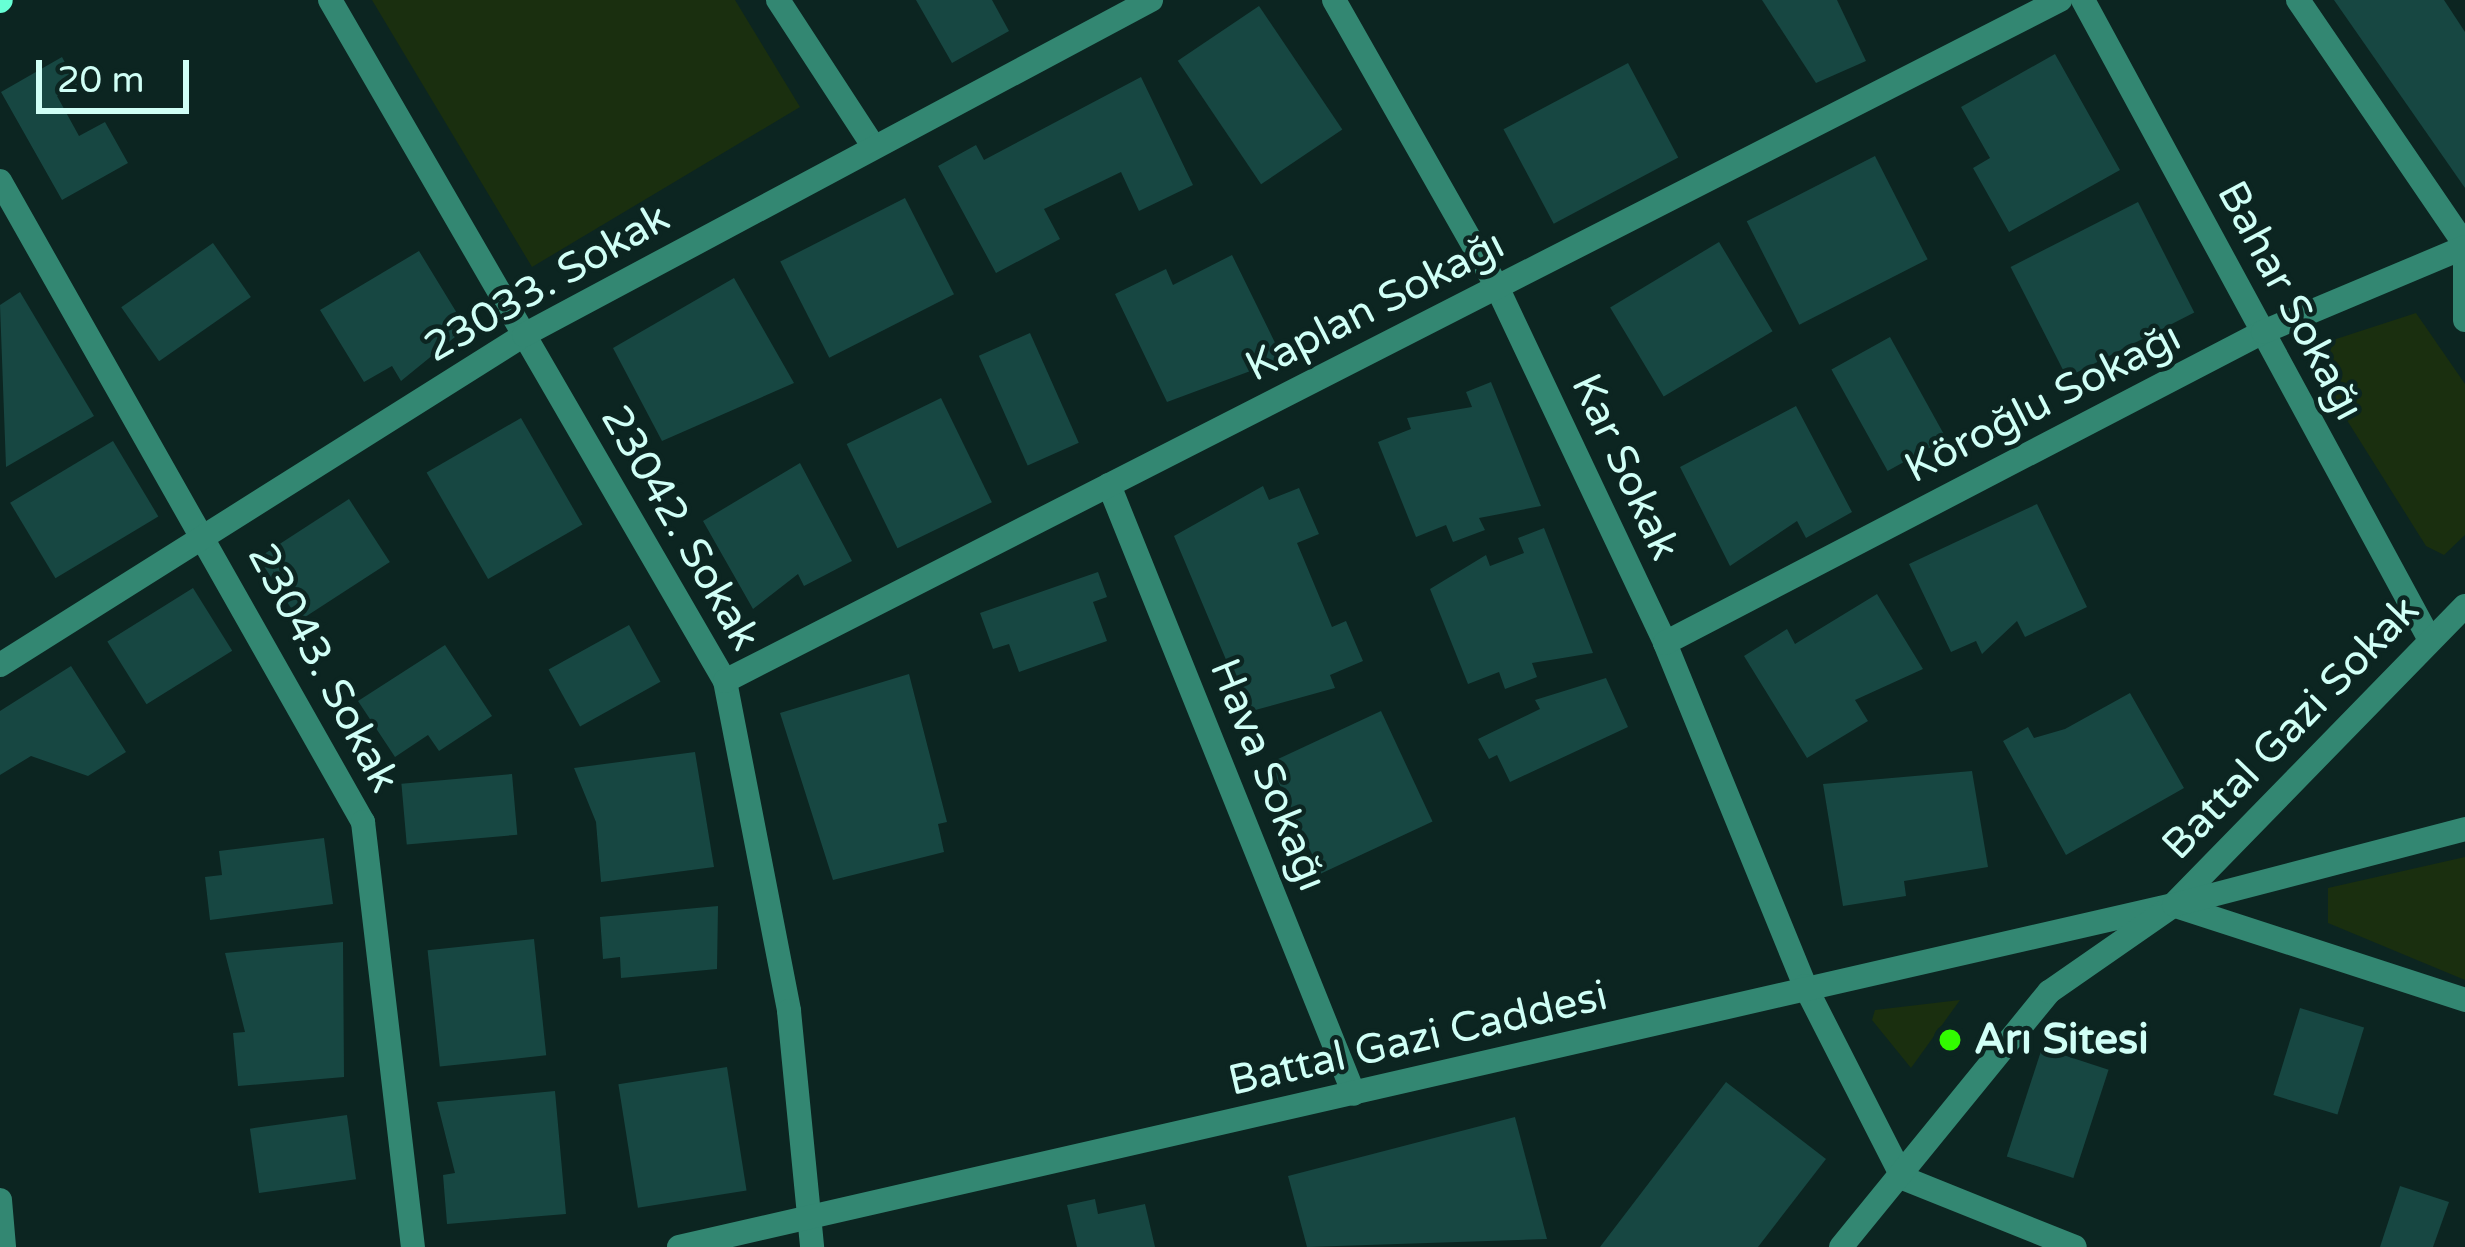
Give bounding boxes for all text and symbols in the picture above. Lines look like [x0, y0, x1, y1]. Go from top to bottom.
scale bar [42, 36, 195, 110]
text: 20 m [57, 59, 145, 102]
street label: Bahar Sokağı [2206, 173, 2374, 429]
street label: 23033. Sokak [416, 193, 678, 373]
street label: Kaplan Sokağı [1237, 219, 1513, 393]
street label: Köroğlu Sokağı [1897, 312, 2189, 494]
street label: Kar Sokak [1560, 366, 1690, 568]
street label: 23042. Sokak [590, 397, 770, 659]
street label: 23043. Sokak [236, 535, 410, 801]
street label: Battal Gazi Sokak [2152, 586, 2430, 870]
street label: Hava Sokağı [1199, 652, 1337, 898]
street label: Battal Gazi Caddesi [1224, 971, 1612, 1107]
place label: Arı Sitesi [1974, 1015, 2149, 1065]
marker: Arı Sitesi [1937, 1027, 1963, 1053]

